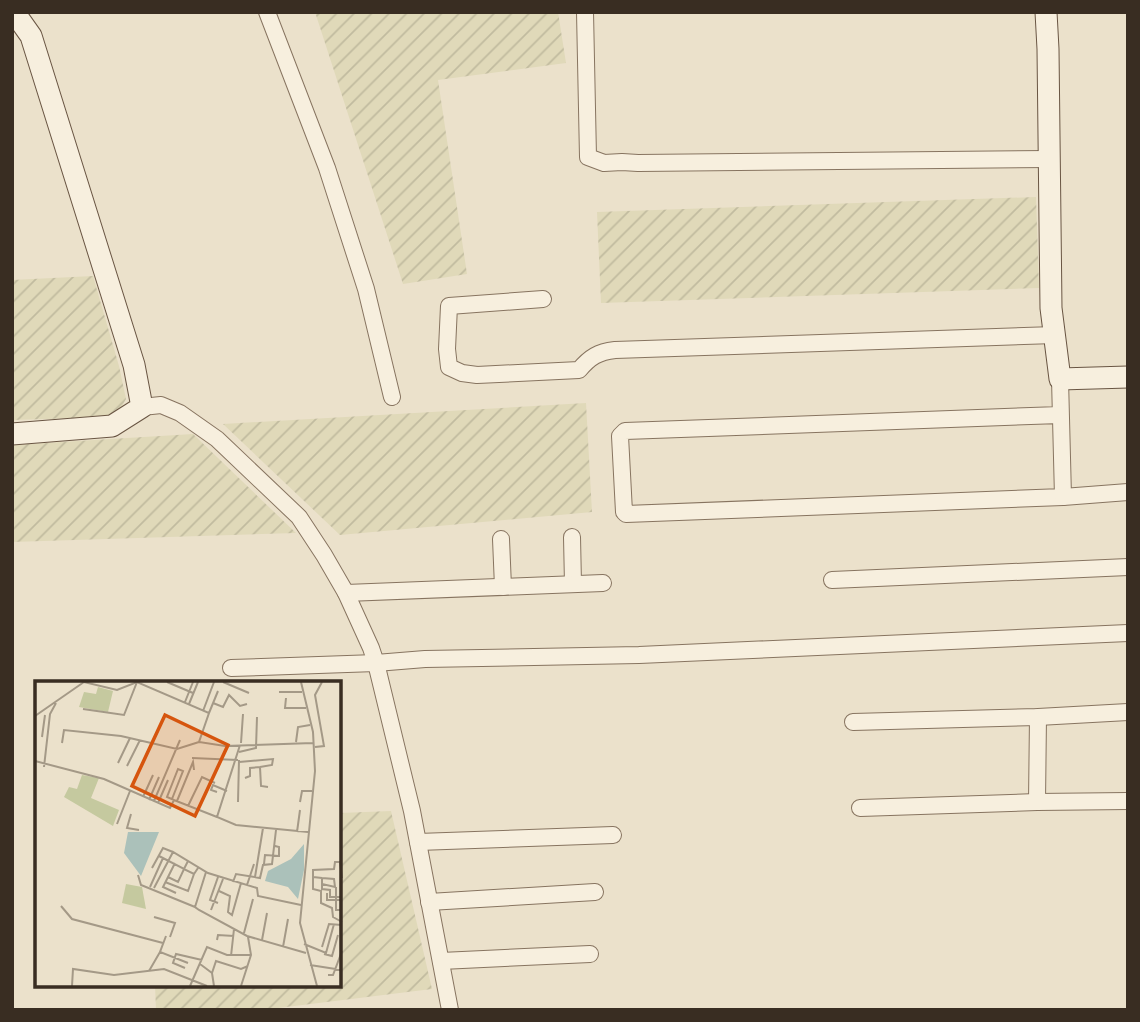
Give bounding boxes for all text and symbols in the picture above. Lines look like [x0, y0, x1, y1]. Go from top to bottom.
inset map [35, 681, 341, 987]

